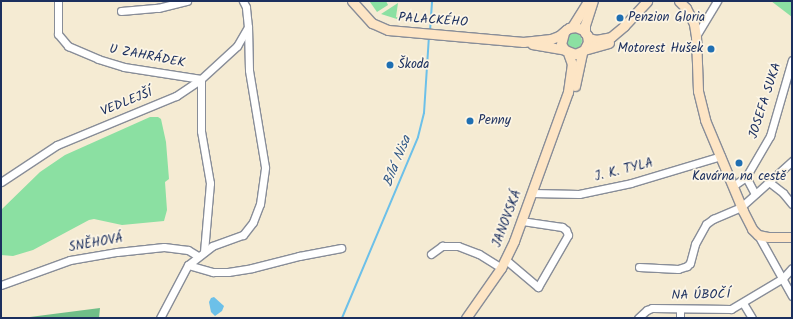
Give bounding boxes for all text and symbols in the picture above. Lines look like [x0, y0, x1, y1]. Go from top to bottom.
place label: Penzion Gloria [628, 10, 705, 26]
street label: PALACKÉHO [398, 11, 468, 31]
marker: Penzion Gloria [615, 13, 625, 23]
place label: Motorest Hušek [618, 41, 703, 57]
street label: U ZAHRÁDEK [108, 42, 186, 72]
marker: Motorest Hušek [706, 44, 716, 54]
place label: Škoda [398, 57, 429, 73]
marker: Škoda [385, 60, 395, 70]
street label: JOSEFA SUKA [746, 61, 786, 141]
street label: VEDLEJŠÍ [99, 86, 155, 120]
place label: Penny [478, 113, 511, 129]
marker: Penny [465, 116, 475, 126]
water label: Bílá Nisa [379, 133, 415, 189]
street label: J. K. TYLA [593, 156, 655, 186]
marker: Kavárna na cestě [734, 158, 744, 168]
place label: Kavárna na cestě [692, 169, 786, 185]
street label: JANOVSKÁ [490, 188, 526, 250]
street label: SNĚHOVÁ [68, 232, 124, 256]
street label: NA ÚBOČÍ [671, 288, 731, 304]

